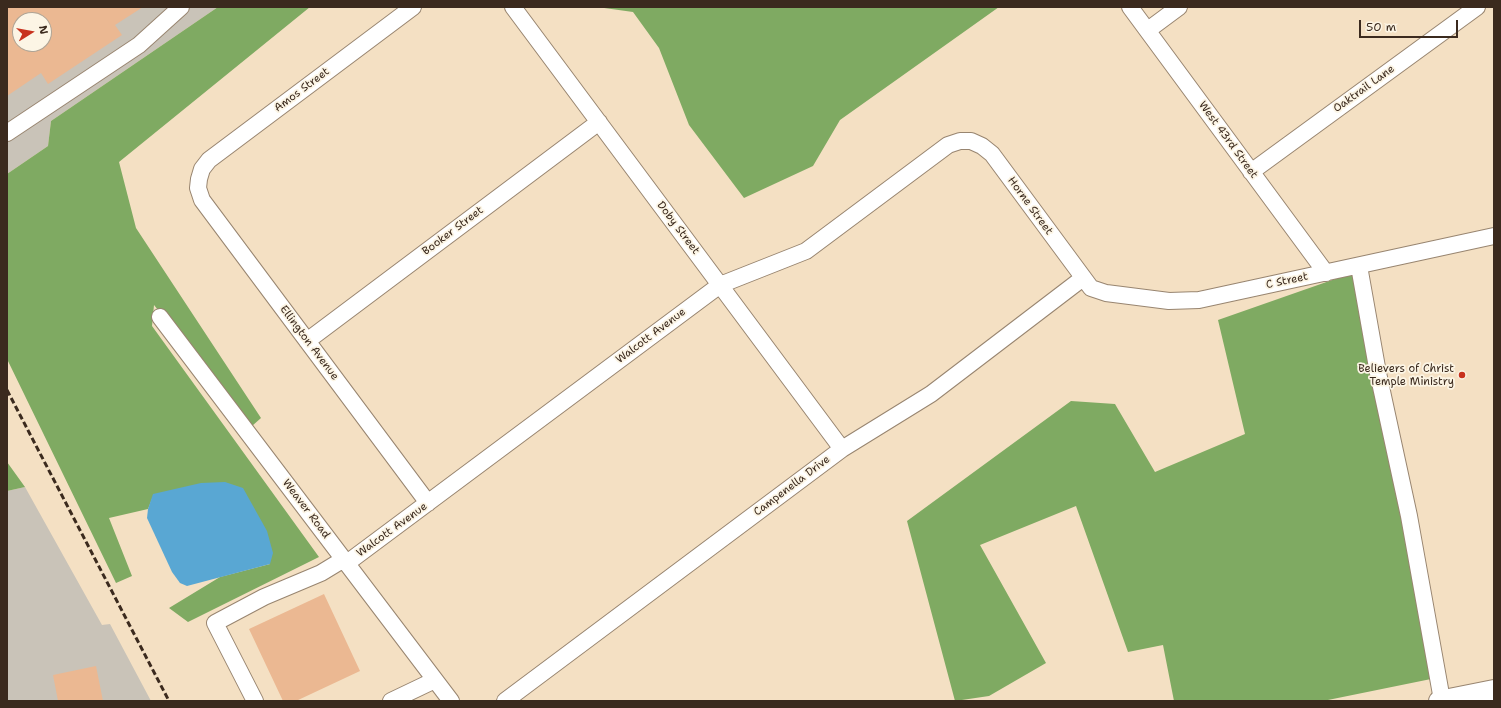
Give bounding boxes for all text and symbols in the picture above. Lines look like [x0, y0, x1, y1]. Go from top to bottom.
north arrow [12, 12, 52, 52]
scale bar [1361, 12, 1460, 38]
text: 50 m [1366, 19, 1396, 35]
text: N [35, 24, 51, 36]
street label: Oaktrail Lane [1331, 62, 1397, 116]
street label: Amos Street [272, 65, 332, 115]
street label: West 43rd Street [1196, 99, 1260, 181]
street label: Horne Street [1005, 174, 1055, 238]
street label: Doby Street [654, 199, 702, 257]
street label: Booker Street [420, 204, 486, 258]
street label: C Street [1265, 270, 1309, 292]
street label: Ellington Avenue [277, 303, 341, 383]
street label: Walcott Avenue [613, 305, 689, 367]
place label: Believers of Christ Temple Ministry [1358, 362, 1454, 388]
marker: Believers of Christ Temple Ministry [1457, 370, 1467, 380]
street label: Campenella Drive [751, 453, 833, 519]
street label: Weaver Road [279, 477, 333, 541]
street label: Walcott Avenue [354, 500, 430, 560]

